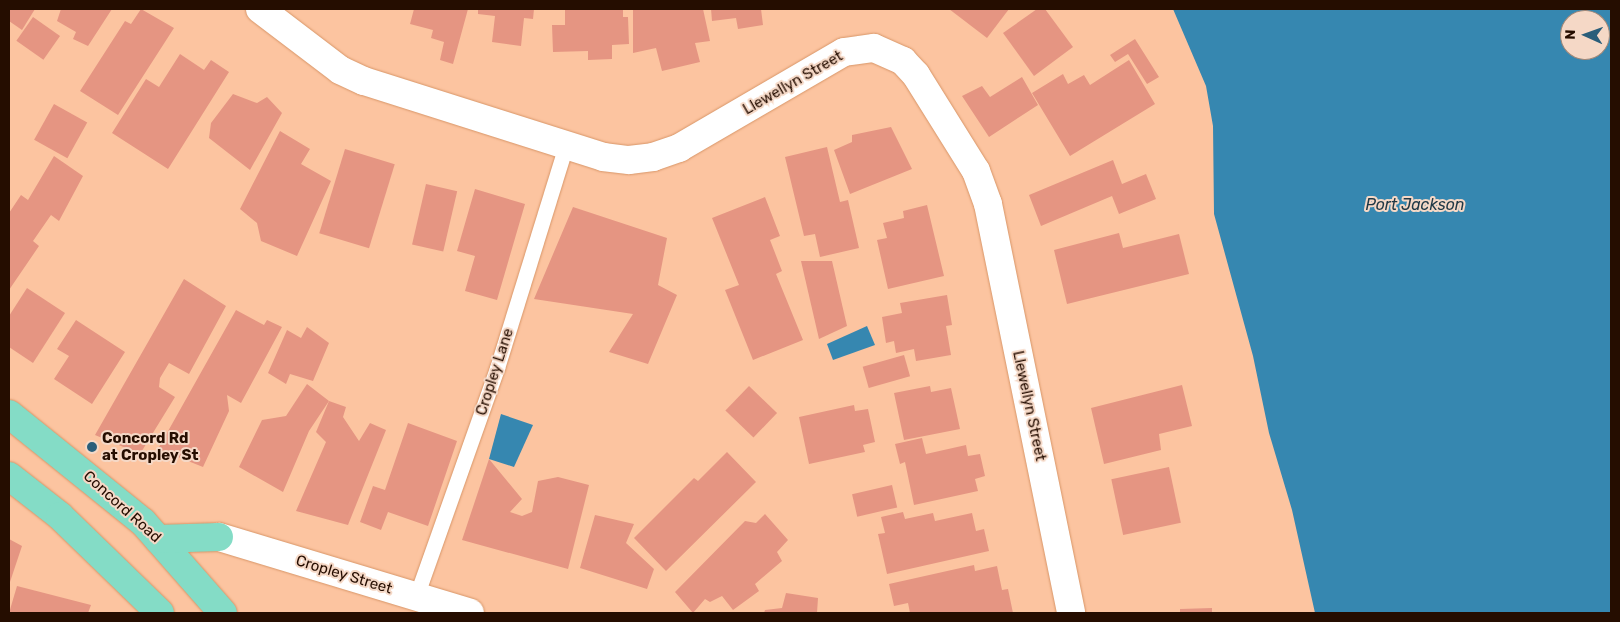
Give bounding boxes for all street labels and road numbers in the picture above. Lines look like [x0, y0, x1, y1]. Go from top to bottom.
street label: Llewellyn Street [740, 47, 846, 119]
street label: Cropley Lane [472, 326, 518, 418]
street label: Llewellyn Street [1009, 349, 1049, 463]
street label: Concord Road [79, 467, 165, 547]
street label: Cropley Street [293, 552, 395, 598]

